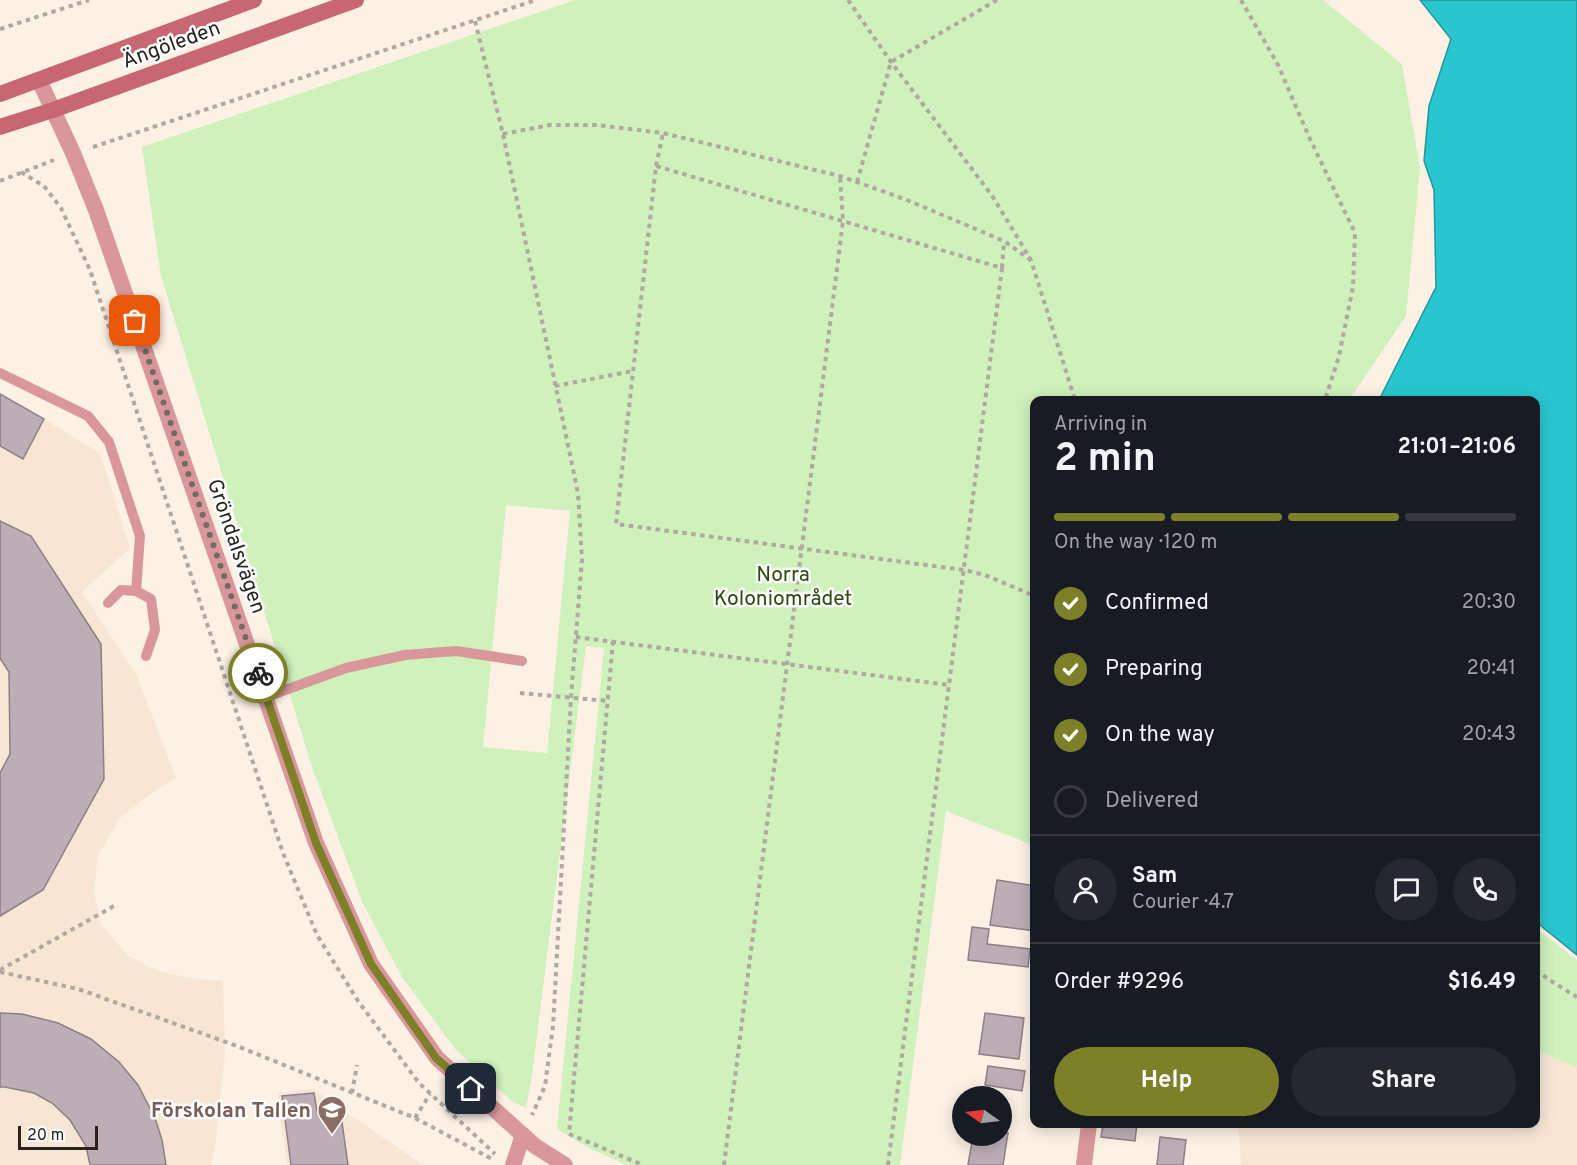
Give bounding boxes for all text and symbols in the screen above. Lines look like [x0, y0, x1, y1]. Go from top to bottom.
street label: Ängöleden [119, 15, 224, 76]
pin [109, 295, 160, 346]
icon: bag [118, 304, 151, 337]
text: Arriving in [1054, 412, 1147, 438]
text: 21:01–21:06 [1398, 434, 1516, 461]
text: 2 min [1054, 436, 1156, 485]
street label: Gröndalsvägen [200, 475, 271, 618]
text: On the way · 120 m [1054, 530, 1218, 556]
park label: Norra Koloniområdet [714, 562, 852, 613]
icon: check [1054, 587, 1087, 620]
text: Confirmed [1105, 590, 1209, 617]
text: 20:30 [1462, 590, 1516, 616]
courier [228, 643, 288, 703]
icon: check [1054, 653, 1087, 686]
text: Preparing [1105, 656, 1203, 683]
text: 20:41 [1467, 656, 1516, 682]
icon: bike [242, 657, 275, 690]
icon: check [1054, 719, 1087, 752]
text: On the way [1105, 722, 1215, 749]
text: 20:43 [1462, 722, 1516, 748]
text: Delivered [1105, 788, 1199, 815]
button: person [1054, 858, 1117, 921]
button: chat [1375, 858, 1438, 921]
button: phone [1453, 858, 1516, 921]
text: Sam [1132, 863, 1177, 890]
text: Courier · 4.7 [1132, 890, 1234, 916]
text: Order #9296 [1054, 969, 1184, 996]
text: $16.49 [1447, 969, 1516, 996]
button: Help [1054, 1047, 1279, 1116]
button: Share [1291, 1047, 1516, 1116]
pin [445, 1063, 496, 1114]
icon: home [454, 1072, 487, 1105]
north arrow [952, 1086, 1012, 1146]
map controls [952, 1086, 1012, 1146]
school or university icon: Förskolan Tallen [316, 1094, 348, 1136]
place label: Förskolan Tallen [151, 1098, 311, 1125]
scale bar [18, 1123, 98, 1150]
text: 20 m [27, 1126, 64, 1146]

